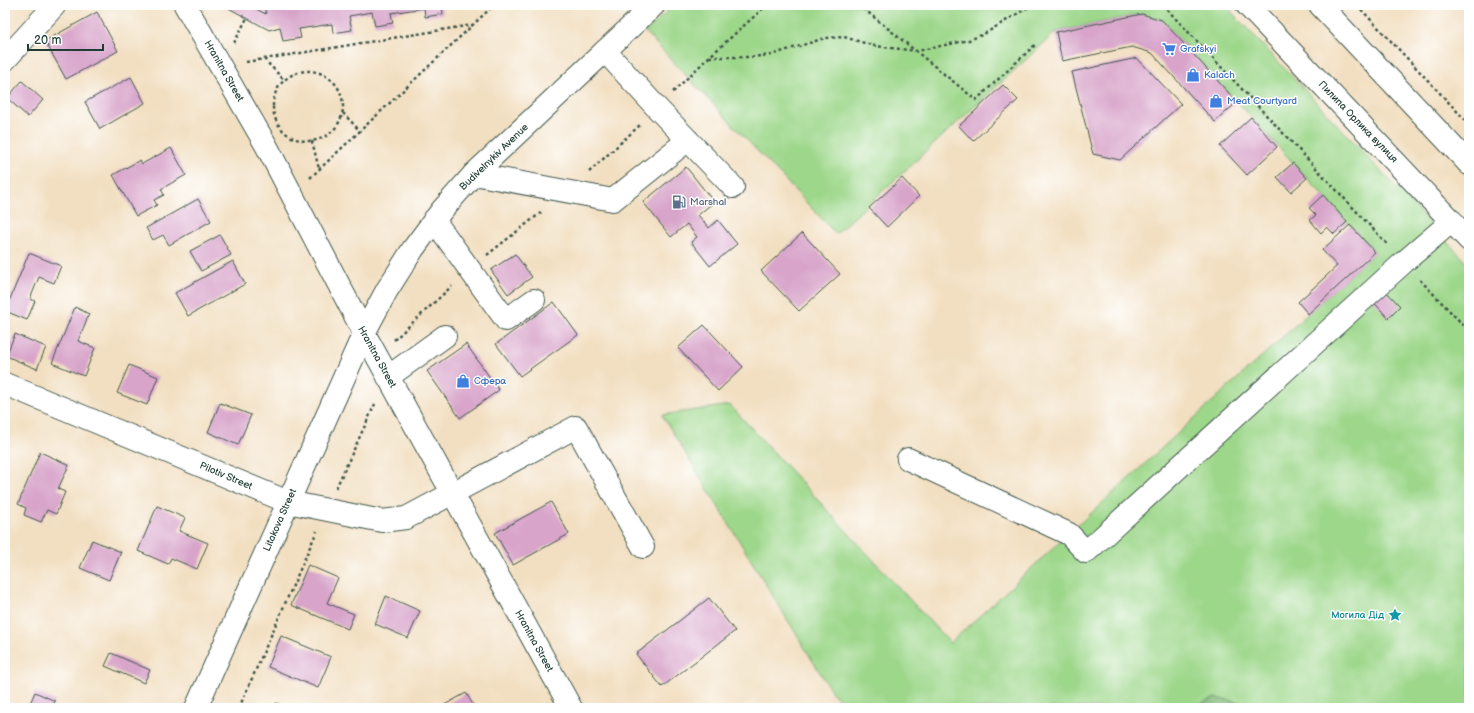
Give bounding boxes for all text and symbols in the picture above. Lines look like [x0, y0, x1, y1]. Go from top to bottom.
scale bar [28, 26, 103, 52]
text: 20 m [34, 33, 61, 48]
street label: Hranitna Street [202, 38, 246, 104]
supermarket icon: Grafskyi [1161, 41, 1177, 57]
place label: Grafskyi [1180, 43, 1216, 55]
shop icon: Kalach [1185, 67, 1201, 83]
place label: Kalach [1204, 69, 1235, 81]
street label: Пилипа Орлика вулиця [1316, 79, 1400, 166]
shop icon: Meat Courtyard [1208, 93, 1224, 109]
place label: Meat Courtyard [1227, 95, 1297, 107]
street label: Budivelnykiv Avenue [457, 121, 531, 193]
fuel station icon: Marshal [671, 194, 687, 210]
place label: Marshal [690, 196, 726, 208]
street label: Hranitna Street [355, 324, 399, 390]
shop icon: Сфера [455, 373, 471, 389]
place label: Сфера [474, 375, 506, 387]
street label: Pilotiv Street [198, 460, 254, 492]
street label: Litakova Street [261, 487, 299, 553]
place icon: Могила Дiд [1387, 607, 1403, 623]
street label: Hranitna Street [512, 608, 556, 674]
place label: Могила Дiд [1331, 609, 1384, 621]

